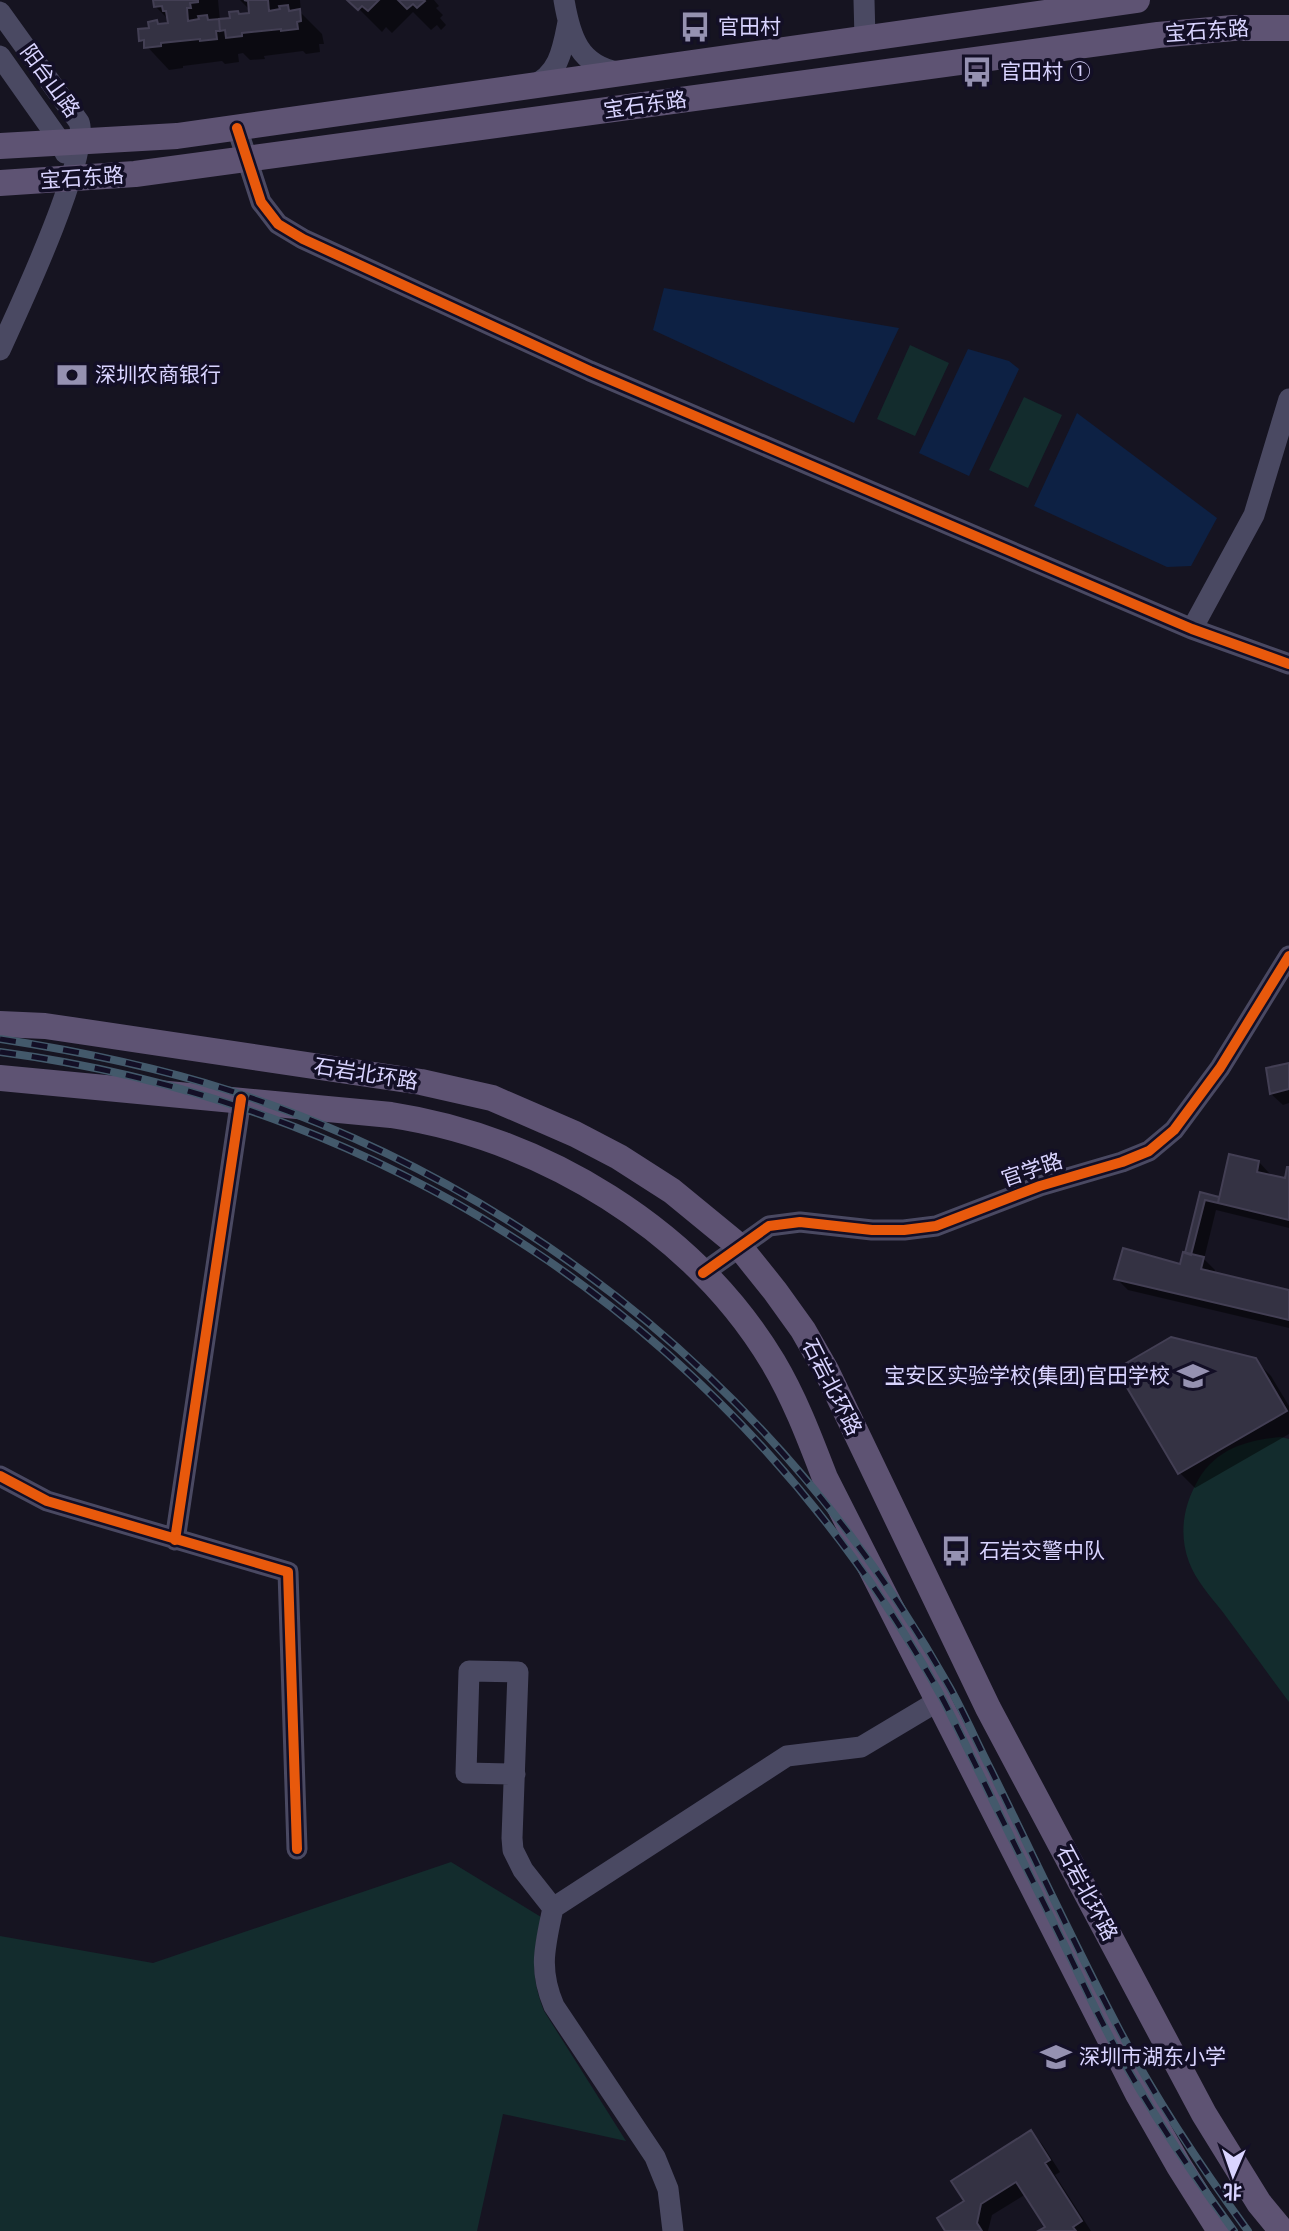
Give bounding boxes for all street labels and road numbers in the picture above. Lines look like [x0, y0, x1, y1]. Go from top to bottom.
street label: 宝石东路 [1164, 13, 1250, 49]
street label: 阳台山路 [13, 38, 87, 124]
street label: 宝石东路 [601, 84, 689, 126]
street label: 宝石东路 [39, 160, 125, 196]
street label: 石岩北环路 [312, 1051, 420, 1097]
street label: 官学路 [997, 1146, 1067, 1194]
street label: 石岩北环路 [795, 1333, 869, 1441]
street label: 石岩北环路 [1049, 1840, 1125, 1946]

